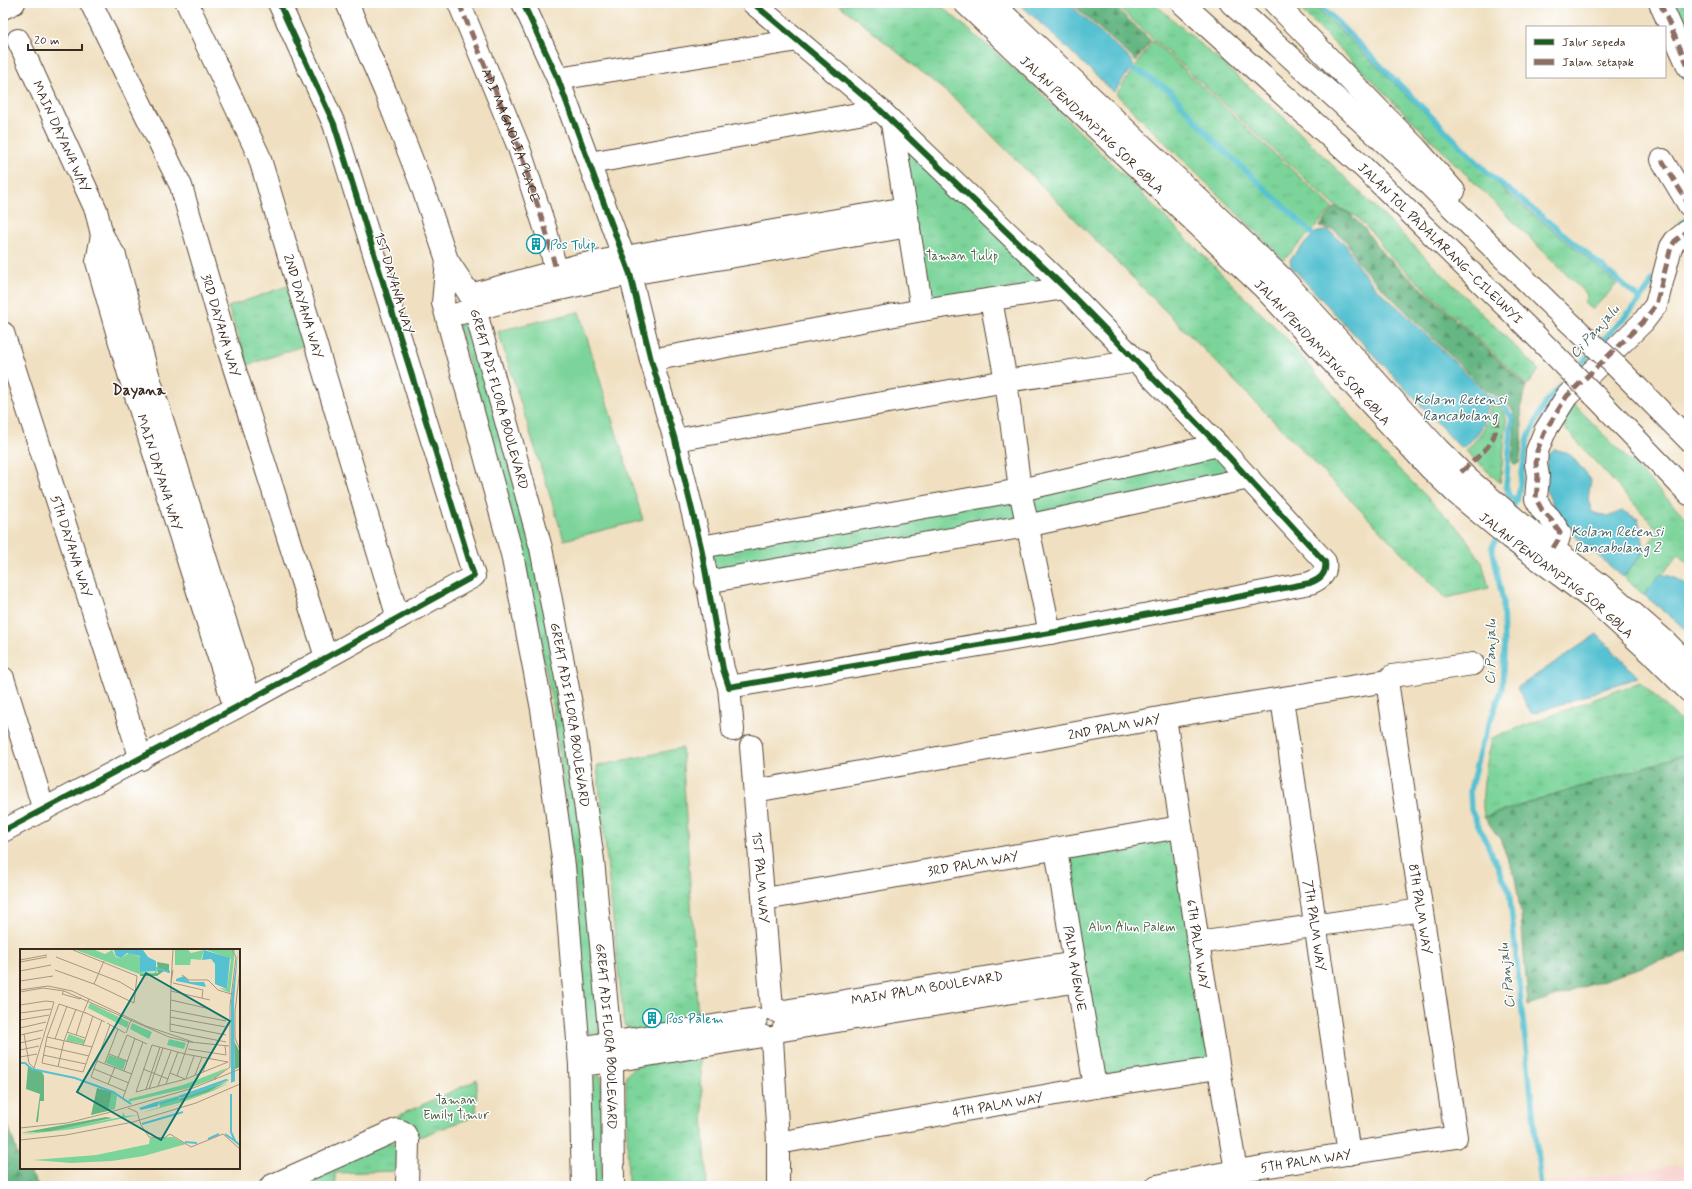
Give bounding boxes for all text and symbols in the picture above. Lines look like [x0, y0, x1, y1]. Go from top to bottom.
scale bar [28, 26, 82, 52]
legend [1526, 26, 1666, 78]
text: 20 m [34, 33, 60, 49]
text: Jalur sepeda [1562, 35, 1626, 51]
street label: JALAN PENDAMPING SOR GBLA [1016, 53, 1167, 198]
text: Jalan setapak [1562, 55, 1634, 71]
street label: ADI MAGNOLIA PLACE [477, 66, 543, 204]
street label: MAIN DAYANA WAY [28, 78, 94, 196]
street label: JALAN TOL PADALARANG–CILEUNYI [1354, 160, 1526, 328]
street label: 1ST DAYANA WAY [370, 230, 417, 337]
building icon: Pos Tulip [525, 233, 547, 255]
place label: Pos Tulip [550, 237, 596, 254]
park label: Taman Tulip [926, 248, 998, 265]
street label: 2ND DAYANA WAY [279, 252, 327, 362]
street label: 3RD DAYANA WAY [197, 272, 244, 380]
street label: JALAN PENDAMPING SOR GBLA [1250, 276, 1393, 430]
water label: Ci Panjalu [1566, 301, 1624, 362]
street label: GREAT ADI FLORA BOULEVARD [465, 307, 531, 492]
district label: Dayana [112, 381, 167, 401]
water label: Kolam Retensi Rancabolang [1414, 391, 1508, 426]
street label: MAIN DAYANA WAY [132, 412, 185, 534]
street label: 5TH DAYANA WAY [46, 493, 95, 600]
street label: JALAN PENDAMPING SOR GBLA [1475, 509, 1636, 643]
water label: Kolam Retensi Rancabolang 2 [1571, 523, 1665, 558]
water label: Ci Panjalu [1481, 618, 1501, 685]
street label: GREAT ADI FLORA BOULEVARD [546, 621, 592, 808]
street label: 2ND PALM WAY [1067, 711, 1163, 744]
street label: 1ST PALM WAY [748, 831, 772, 925]
street label: 3RD PALM WAY [926, 848, 1021, 881]
street label: 8TH PALM WAY [1404, 863, 1435, 956]
street label: 7TH PALM WAY [1299, 879, 1329, 973]
street label: 6TH PALM WAY [1182, 899, 1213, 992]
park label: Alun Alun Palem [1088, 919, 1176, 936]
street label: PALM AVENUE [1059, 924, 1089, 1013]
water label: Ci Panjalu [1495, 942, 1519, 1009]
street label: GREAT ADI FLORA BOULEVARD [591, 943, 620, 1130]
inset map [20, 949, 240, 1169]
street label: MAIN PALM BOULEVARD [850, 968, 1005, 1010]
building icon: Pos Palem [641, 1007, 663, 1029]
place label: Pos Palem [666, 1011, 724, 1028]
street label: 4TH PALM WAY [951, 1089, 1045, 1122]
park label: Taman Emily Timur [423, 1092, 490, 1124]
street label: 5TH PALM WAY [1259, 1146, 1353, 1177]

